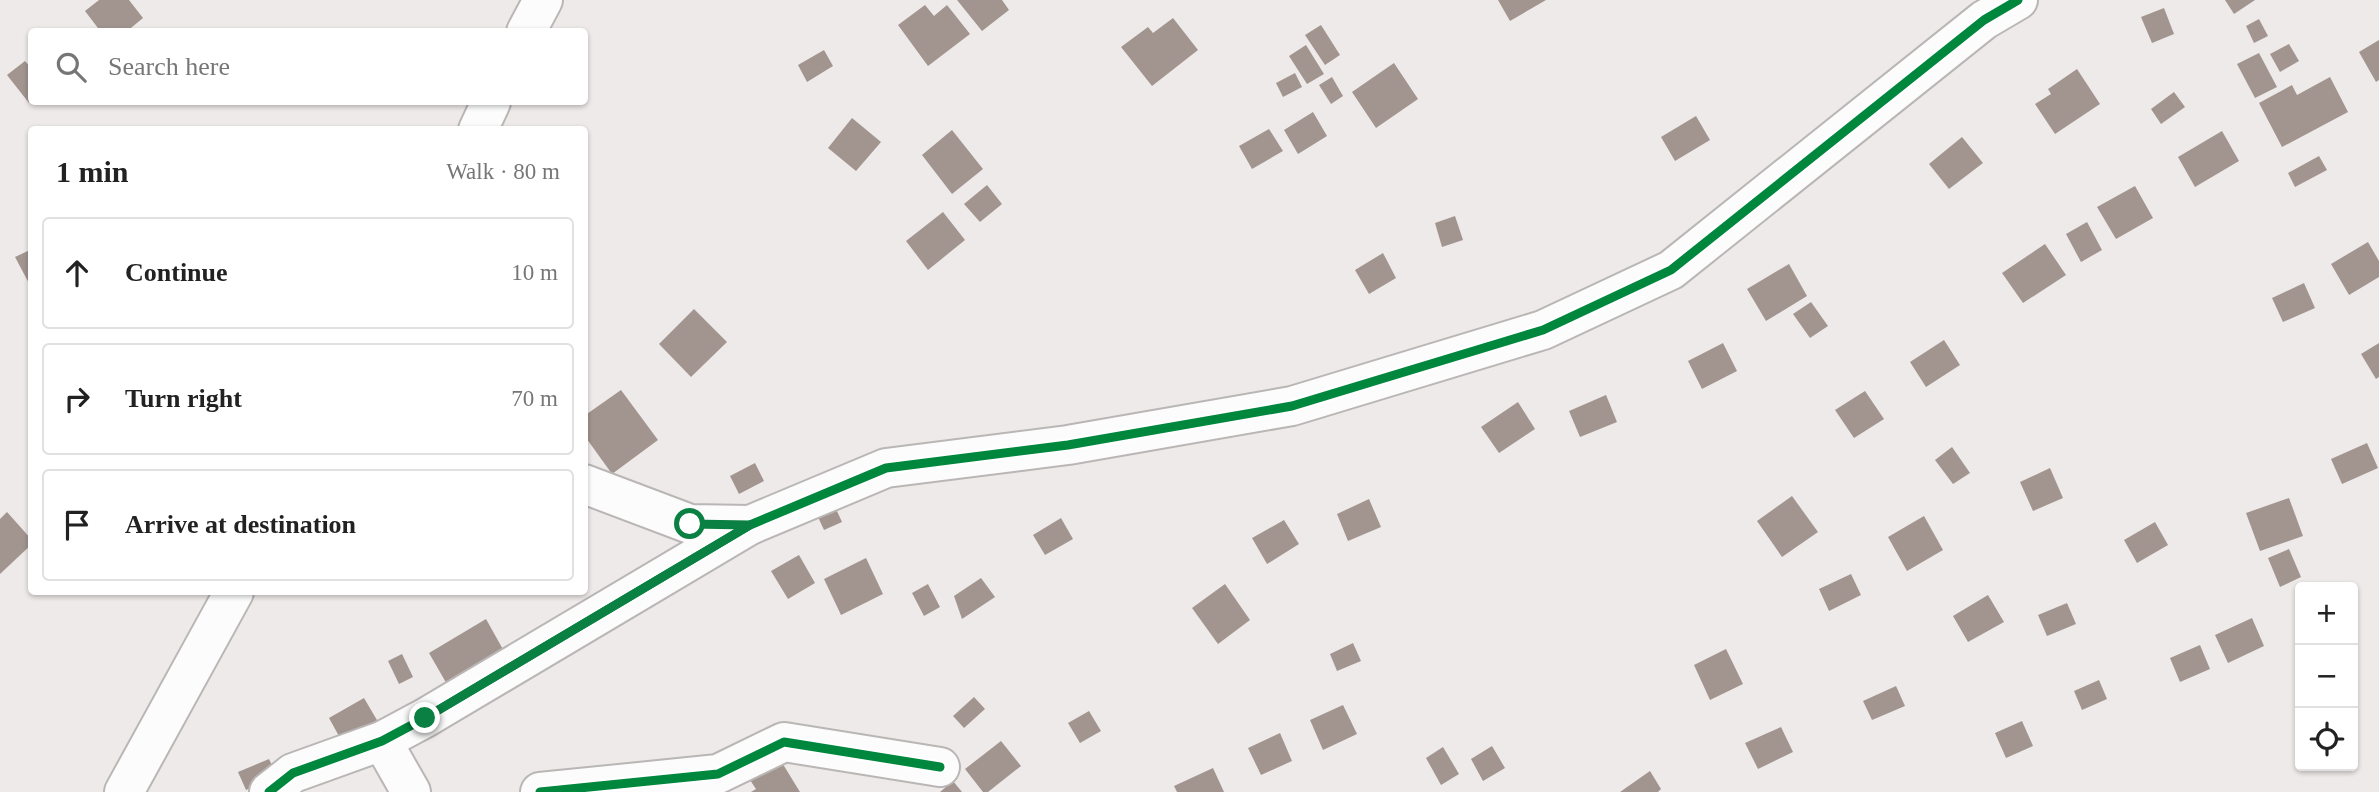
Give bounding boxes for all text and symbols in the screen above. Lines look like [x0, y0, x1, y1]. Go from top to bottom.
search box [28, 28, 588, 105]
icon: search [52, 48, 90, 86]
text: Search here [108, 52, 230, 81]
text: 1 min [56, 155, 129, 188]
text: Walk · 80 m [446, 159, 560, 184]
icon: ahead [58, 254, 96, 292]
text: Continue [125, 258, 228, 287]
text: 10 m [511, 260, 558, 285]
icon: right [58, 380, 96, 418]
text: Turn right [125, 384, 242, 413]
text: 70 m [511, 386, 558, 411]
icon: arrive [58, 506, 96, 544]
route start [674, 508, 705, 539]
text: Arrive at destination [125, 510, 356, 539]
map controls [2295, 582, 2358, 771]
button: + [2295, 582, 2358, 645]
button: − [2295, 645, 2358, 708]
route end [409, 702, 440, 733]
button: locate [2295, 708, 2358, 771]

